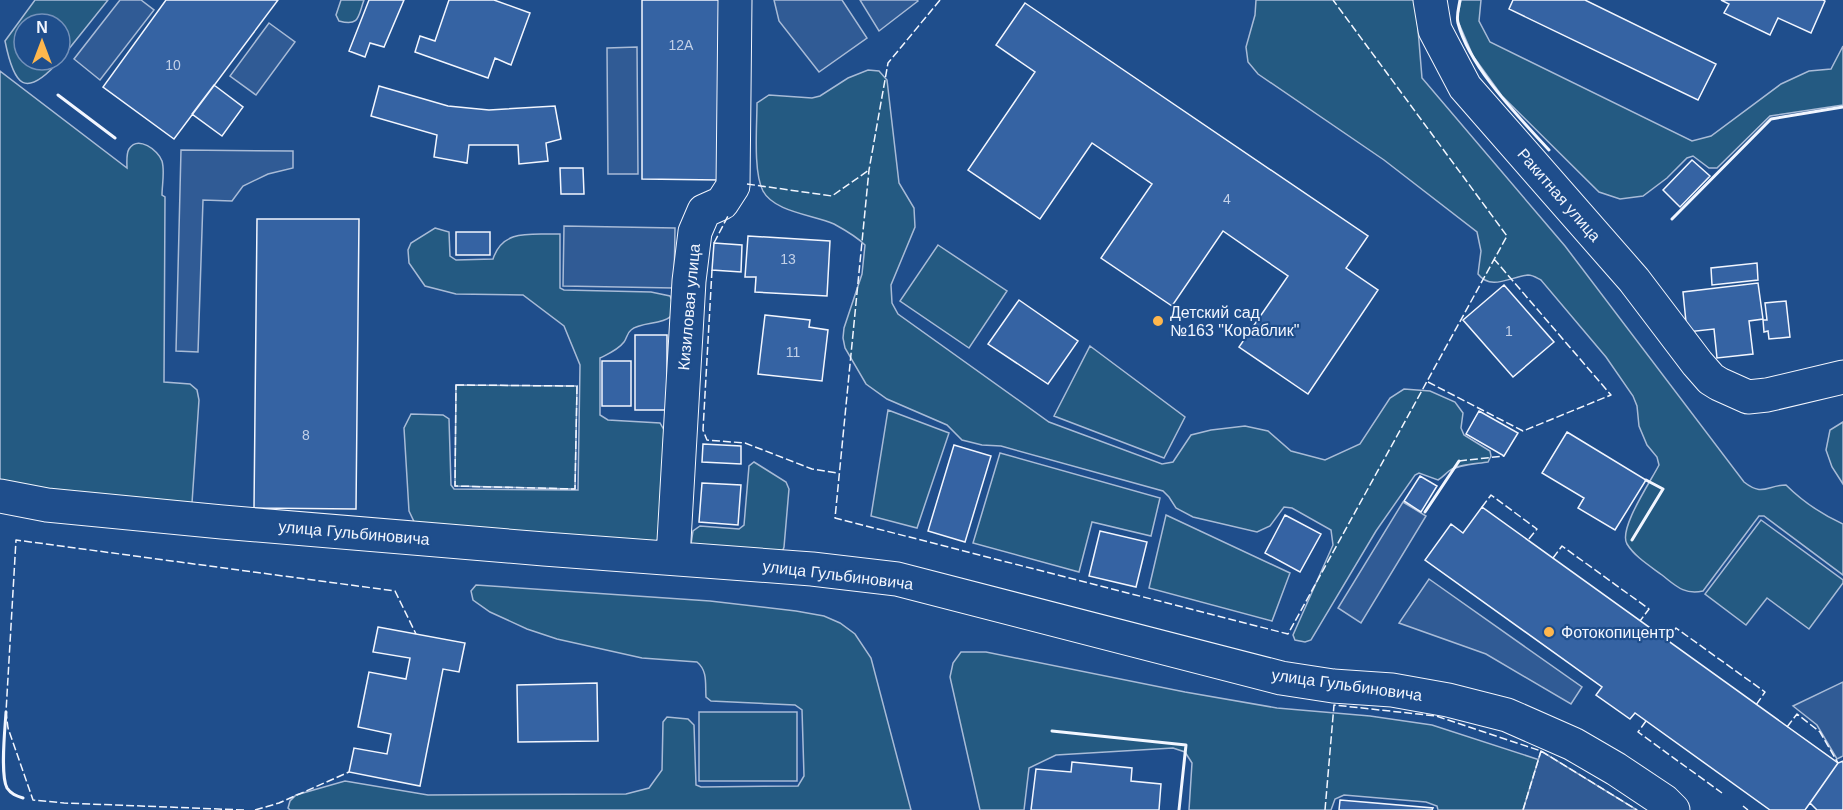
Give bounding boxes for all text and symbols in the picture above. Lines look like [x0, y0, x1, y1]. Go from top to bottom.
north arrow [12, 12, 72, 72]
text: N [36, 19, 48, 36]
house number: 12А [669, 37, 694, 53]
house number: 10 [165, 57, 181, 73]
street label: Ракитная улица [1514, 145, 1604, 245]
house number: 4 [1223, 191, 1231, 207]
street label: Кизиловая улица [675, 243, 703, 371]
house number: 13 [780, 251, 796, 267]
place label: Детский сад №163 "Кораблик" [1170, 304, 1299, 339]
marker: Детский сад №163 "Кораблик" [1151, 314, 1165, 328]
house number: 1 [1505, 323, 1513, 339]
house number: 11 [786, 344, 800, 360]
house number: 8 [302, 427, 310, 443]
street label: улица Гульбиновича [278, 518, 430, 548]
street label: улица Гульбиновича [762, 557, 914, 593]
place label: Фотокопицентр [1561, 624, 1674, 641]
marker: Фотокопицентр [1542, 625, 1556, 639]
street label: улица Гульбиновича [1271, 666, 1423, 704]

